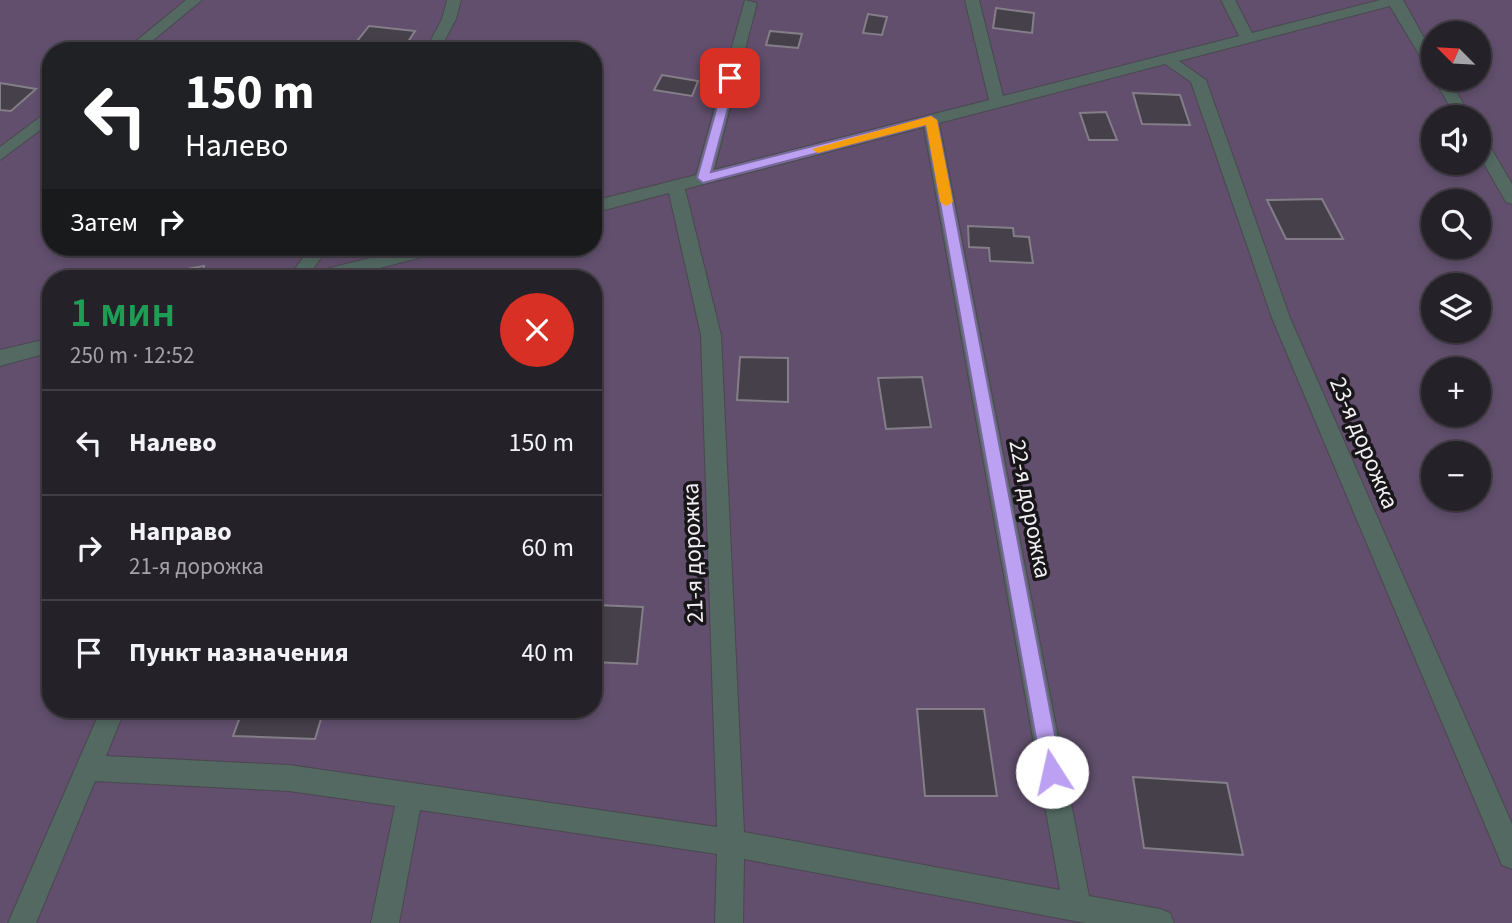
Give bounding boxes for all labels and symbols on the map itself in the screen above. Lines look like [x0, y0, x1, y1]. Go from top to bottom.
north arrow [1421, 21, 1491, 91]
pin [700, 48, 760, 108]
street label: 23-я дорожка [1320, 371, 1408, 515]
street label: 22-я дорожка [999, 437, 1061, 581]
street label: 21-я дорожка [673, 482, 713, 624]
position arrow [1015, 735, 1089, 809]

